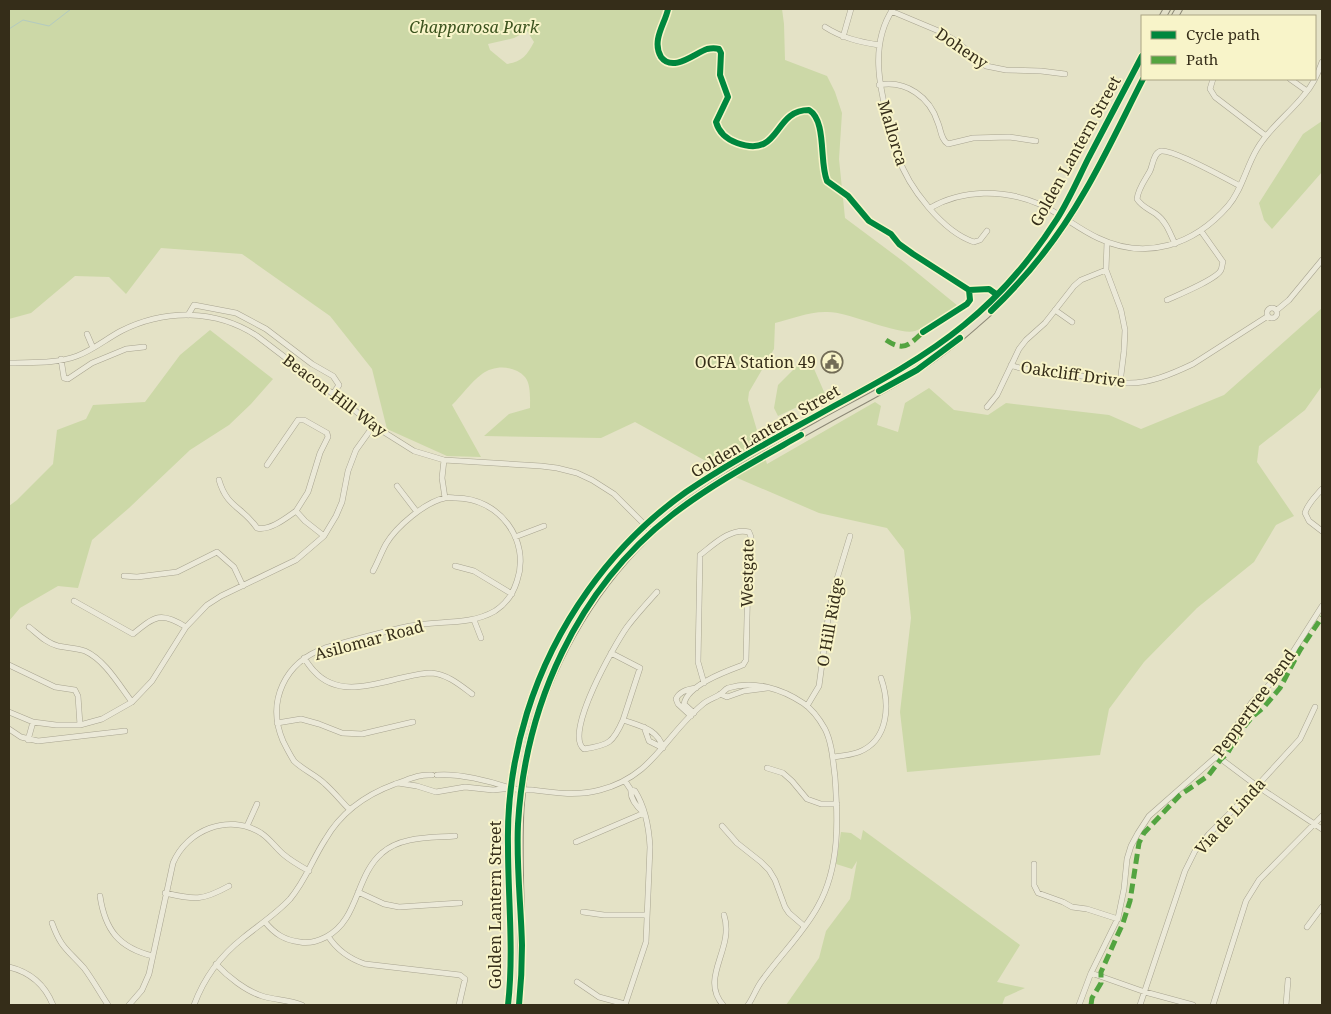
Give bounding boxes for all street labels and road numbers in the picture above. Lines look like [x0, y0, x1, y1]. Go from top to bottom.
street label: Doheny [932, 22, 993, 74]
street label: Golden Lantern Street [1025, 72, 1126, 230]
street label: Mallorca [873, 97, 913, 169]
street label: Beacon Hill Way [279, 349, 392, 442]
street label: Oakcliff Drive [1019, 356, 1127, 392]
street label: Golden Lantern Street [686, 379, 844, 483]
street label: Westgate [735, 538, 759, 608]
street label: O Hill Ridge [811, 576, 849, 668]
street label: Asilomar Road [312, 615, 426, 665]
street label: Peppertree Bend [1208, 645, 1300, 761]
street label: Via de Linda [1190, 773, 1270, 859]
street label: Golden Lantern Street [484, 820, 506, 989]

